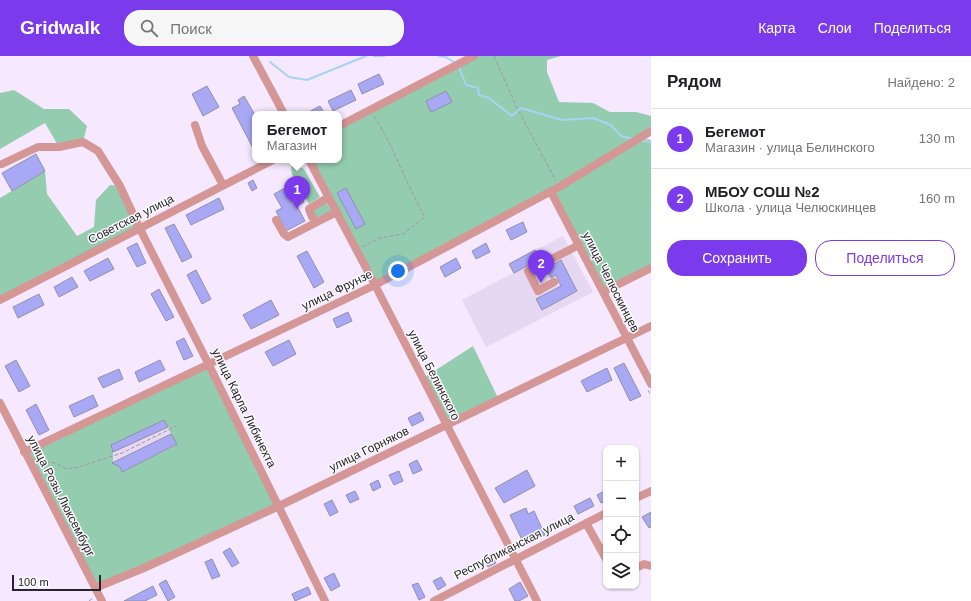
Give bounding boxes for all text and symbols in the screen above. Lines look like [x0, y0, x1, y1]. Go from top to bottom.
search box [124, 10, 404, 46]
text: Gridwalk [20, 17, 100, 38]
icon: search [138, 17, 160, 39]
text: Поиск [170, 20, 212, 37]
text: Карта [758, 20, 796, 36]
text: Слои [818, 20, 852, 36]
text: Поделиться [874, 20, 951, 36]
text: Рядом [667, 72, 722, 91]
text: Найдено: 2 [887, 75, 955, 90]
popup [252, 111, 342, 163]
text: Бегемот [267, 121, 327, 138]
text: Бегемот [705, 123, 766, 140]
text: 1 [676, 131, 684, 146]
text: 130 m [919, 131, 955, 146]
text: Магазин [267, 138, 317, 153]
text: Магазин · улица Белинского [705, 140, 875, 155]
pin: 1 [284, 176, 310, 209]
text: МБОУ СОШ №2 [705, 183, 820, 200]
street label: Советская улица [86, 191, 176, 247]
text: 2 [676, 191, 684, 206]
text: 160 m [919, 191, 955, 206]
text: Школа · улица Челюскинцев [705, 200, 876, 215]
street label: улица Челюскинцев [580, 229, 642, 335]
button: Сохранить [667, 240, 807, 276]
button: Поделиться [815, 240, 955, 276]
pin: 2 [528, 250, 554, 283]
your location [388, 261, 408, 281]
street label: улица Фрунзе [299, 267, 375, 313]
street label: улица Белинского [405, 327, 463, 423]
street label: улица Карла Либкнехта [209, 346, 279, 470]
street label: улица Горняков [327, 424, 411, 474]
street label: улица Розы Люксембург [24, 433, 98, 560]
map controls [603, 445, 639, 589]
button: + [603, 445, 639, 481]
button: − [603, 481, 639, 517]
street label: Республиканская улица [452, 510, 577, 582]
button: locate [603, 517, 639, 553]
button: layers [603, 553, 639, 589]
scale bar [12, 573, 101, 592]
text: 100 m [18, 576, 49, 588]

